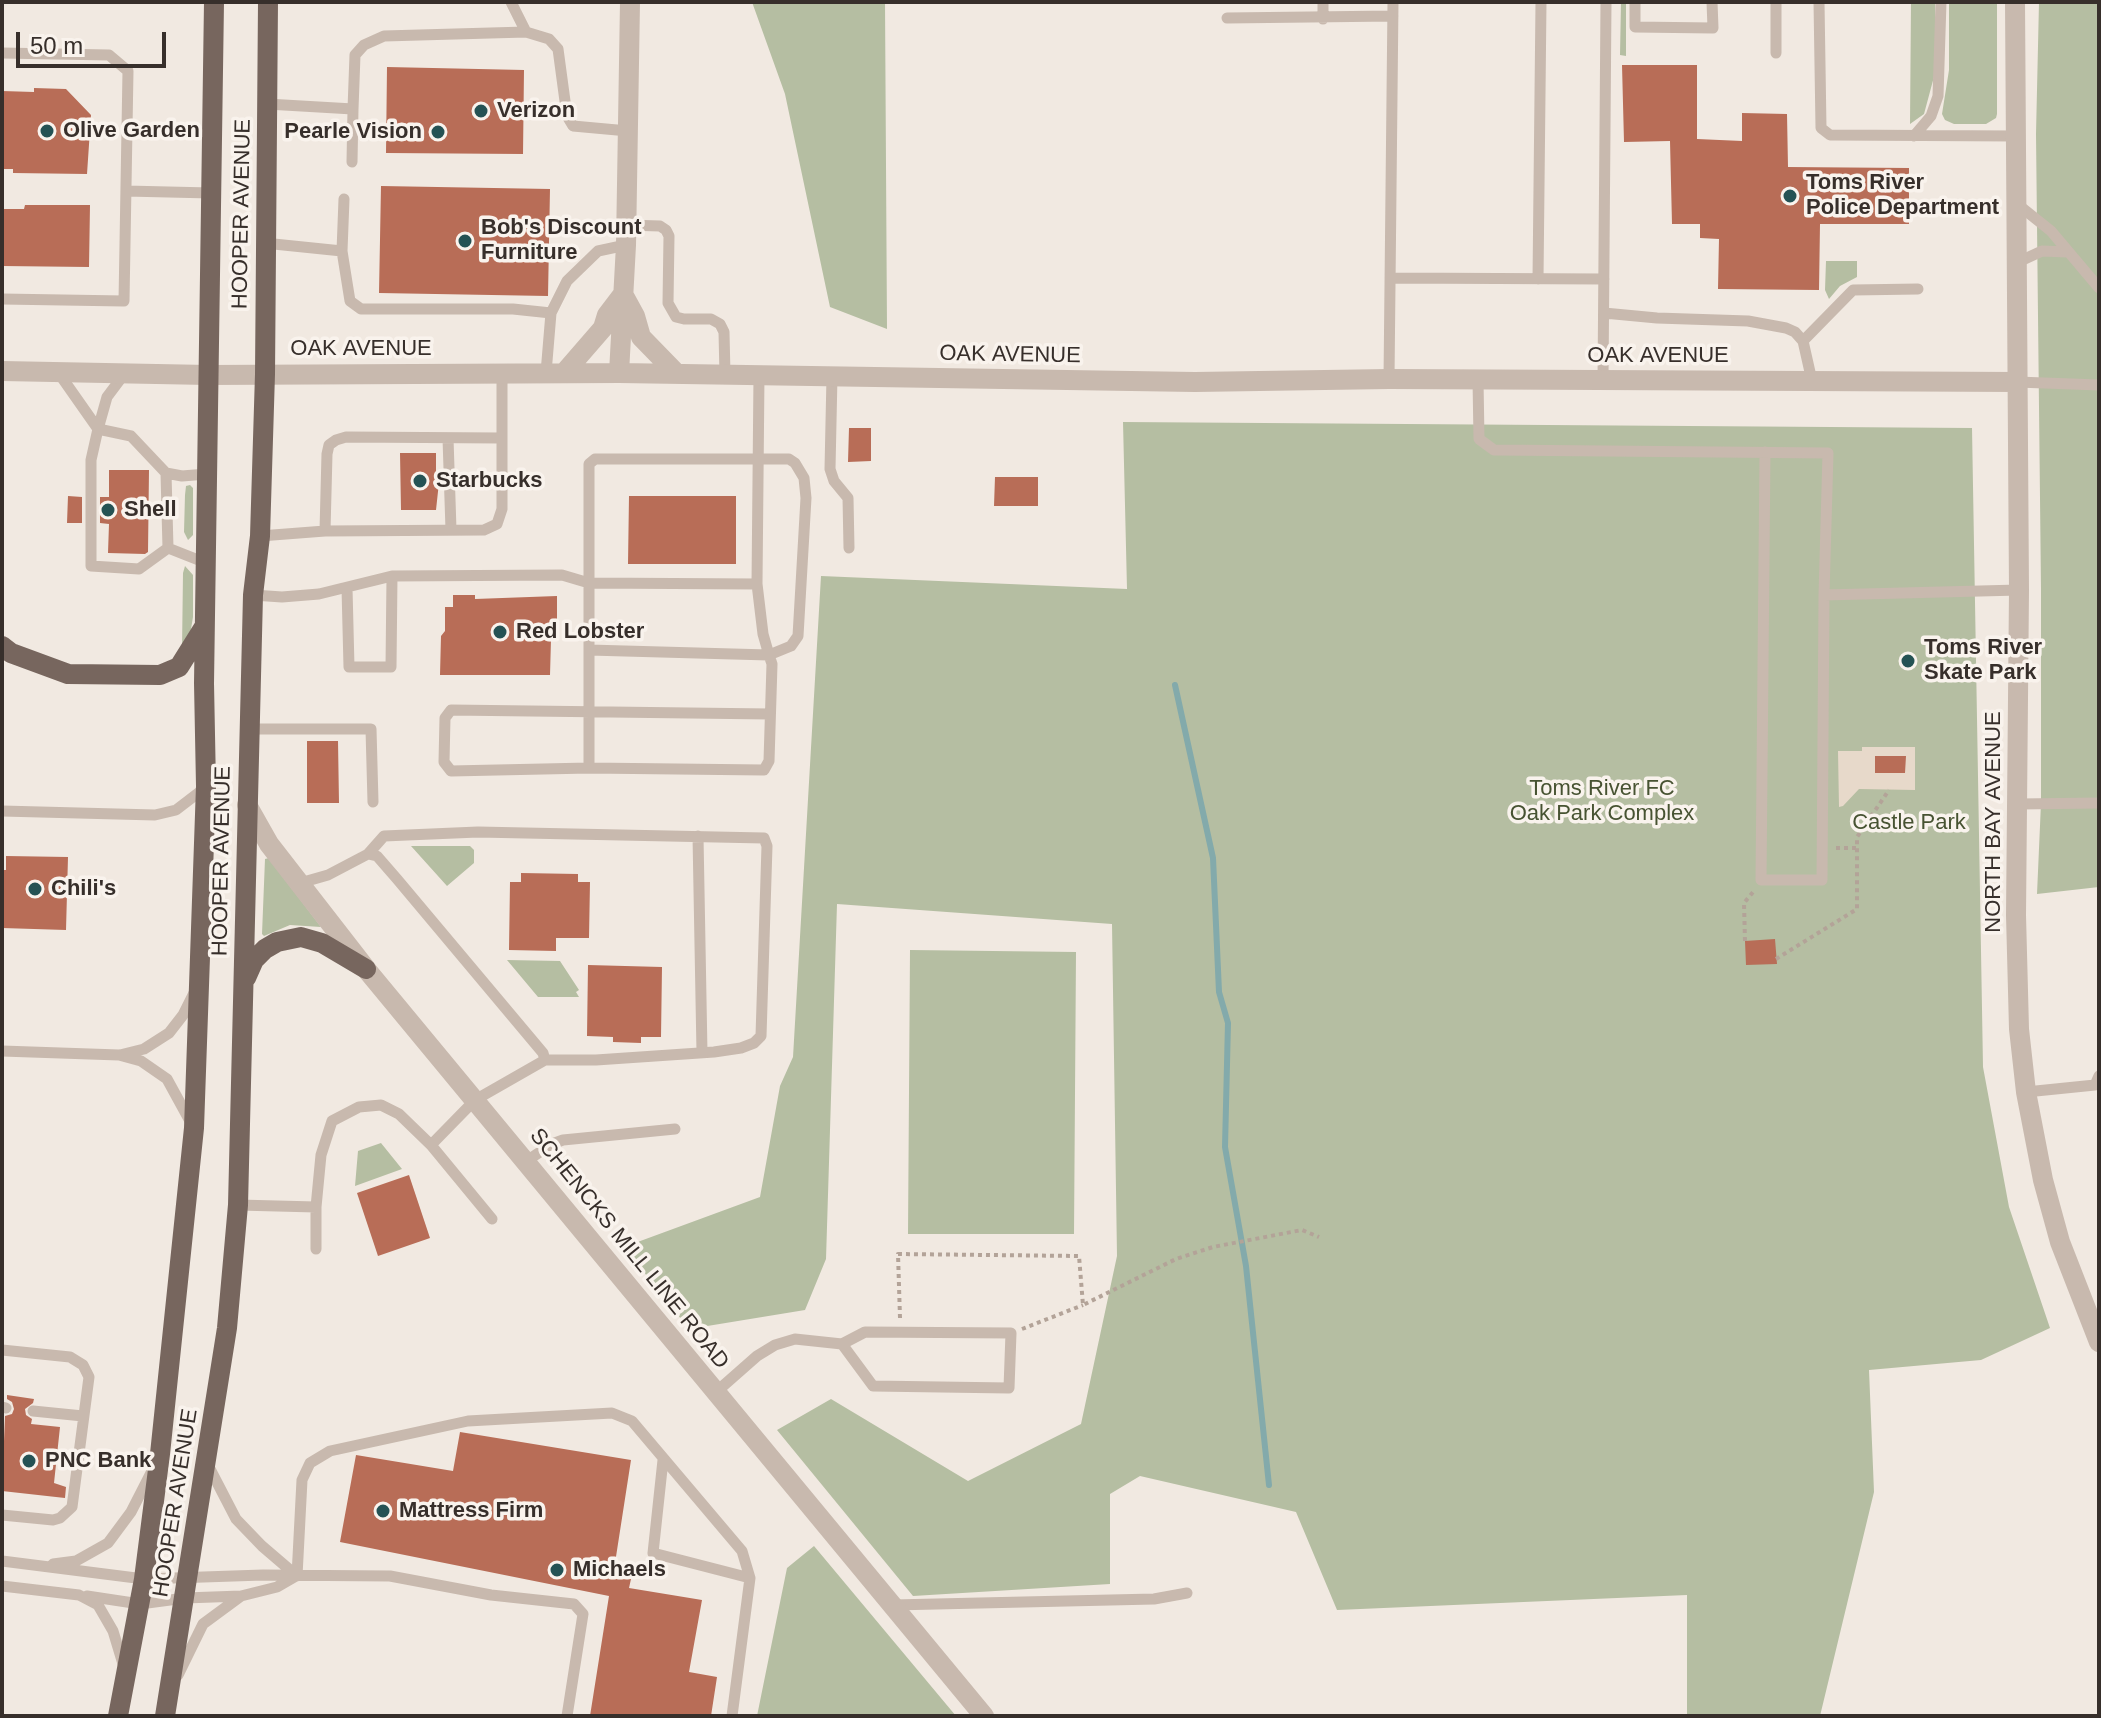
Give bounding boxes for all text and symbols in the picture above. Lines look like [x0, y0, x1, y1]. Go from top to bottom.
scale bar [20, 16, 170, 66]
text: 50 m [30, 32, 83, 59]
place label: Verizon [497, 98, 575, 124]
marker: Verizon [472, 102, 490, 120]
place label: Olive Garden [63, 118, 200, 144]
street label: HOOPER AVENUE [227, 119, 257, 309]
place label: Pearle Vision [284, 119, 422, 145]
marker: Olive Garden [38, 122, 56, 140]
marker: Pearle Vision [429, 123, 447, 141]
place label: Toms River Police Department [1806, 170, 1999, 222]
marker: Toms River Police Department [1781, 187, 1799, 205]
place label: Bob's Discount Furniture [481, 215, 641, 266]
marker: Bob's Discount Furniture [456, 232, 474, 250]
street label: OAK AVENUE [290, 336, 432, 362]
street label: OAK AVENUE [939, 341, 1081, 369]
street label: OAK AVENUE [1587, 343, 1729, 369]
place label: Starbucks [436, 468, 542, 494]
marker: Starbucks [411, 472, 429, 490]
place label: Shell [124, 497, 177, 523]
marker: Shell [99, 501, 117, 519]
place label: Red Lobster [516, 619, 644, 645]
marker: Red Lobster [491, 623, 509, 641]
place label: Toms River Skate Park [1924, 635, 2042, 686]
marker: Toms River Skate Park [1899, 652, 1917, 670]
street label: NORTH BAY AVENUE [1981, 711, 2007, 933]
street label: HOOPER AVENUE [207, 766, 237, 956]
park label: Toms River FC Oak Park Complex [1510, 776, 1694, 828]
park label: Castle Park [1852, 810, 1966, 836]
place label: Chili's [51, 876, 116, 902]
marker: Chili's [26, 880, 44, 898]
street label: SCHENCKS MILL LINE ROAD [524, 1123, 734, 1375]
street label: HOOPER AVENUE [148, 1407, 204, 1599]
place label: PNC Bank [45, 1448, 151, 1474]
marker: PNC Bank [20, 1452, 38, 1470]
place label: Mattress Firm [399, 1498, 543, 1524]
marker: Mattress Firm [374, 1502, 392, 1520]
place label: Michaels [573, 1557, 666, 1583]
marker: Michaels [548, 1561, 566, 1579]

